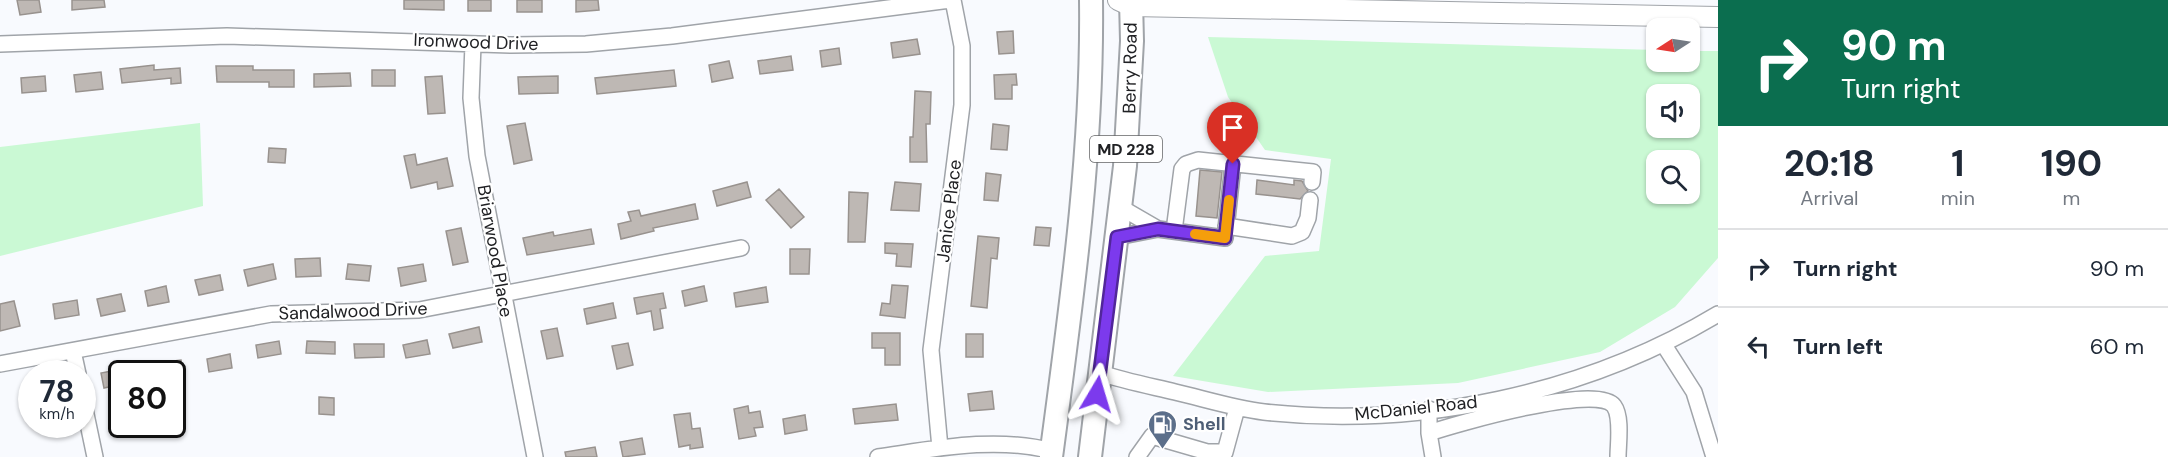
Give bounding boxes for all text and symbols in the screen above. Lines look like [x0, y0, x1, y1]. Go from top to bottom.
north arrow [1646, 18, 1700, 72]
map controls [1646, 18, 1700, 204]
text: 90 m [1841, 18, 1947, 73]
street label: Berry Road [1117, 22, 1143, 114]
icon: right [1742, 24, 1820, 102]
street label: Ironwood Drive [413, 28, 539, 56]
text: Turn right [1841, 71, 1961, 106]
button: sound [1646, 84, 1700, 138]
pin [1207, 102, 1258, 164]
icon: arrive [1216, 111, 1249, 144]
road number: MD 228 [1090, 136, 1162, 162]
text: 20:18 [1784, 140, 1875, 187]
text: 1 [1951, 140, 1964, 187]
text: 190 [2041, 140, 2102, 187]
button: search [1646, 150, 1700, 204]
street label: Janice Place [931, 158, 967, 264]
street label: Briarwood Place [472, 183, 518, 319]
text: Arrival [1800, 185, 1859, 211]
text: min [1941, 185, 1975, 211]
text: m [2063, 185, 2080, 211]
icon: right [1742, 252, 1775, 285]
text: Turn right [1793, 254, 1898, 283]
text: 90 m [2090, 254, 2144, 283]
street label: Sandalwood Drive [278, 296, 428, 326]
icon: left [1742, 330, 1775, 363]
text: Turn left [1793, 332, 1883, 361]
text: 60 m [2090, 332, 2144, 361]
speed limit sign: 80 [108, 360, 186, 438]
position arrow [1065, 362, 1129, 426]
text: 78 [40, 372, 74, 411]
street label: McDaniel Road [1353, 390, 1479, 426]
text: km/h [39, 404, 75, 424]
fuel station icon: Shell [1146, 408, 1178, 450]
place label: Shell [1183, 412, 1225, 436]

